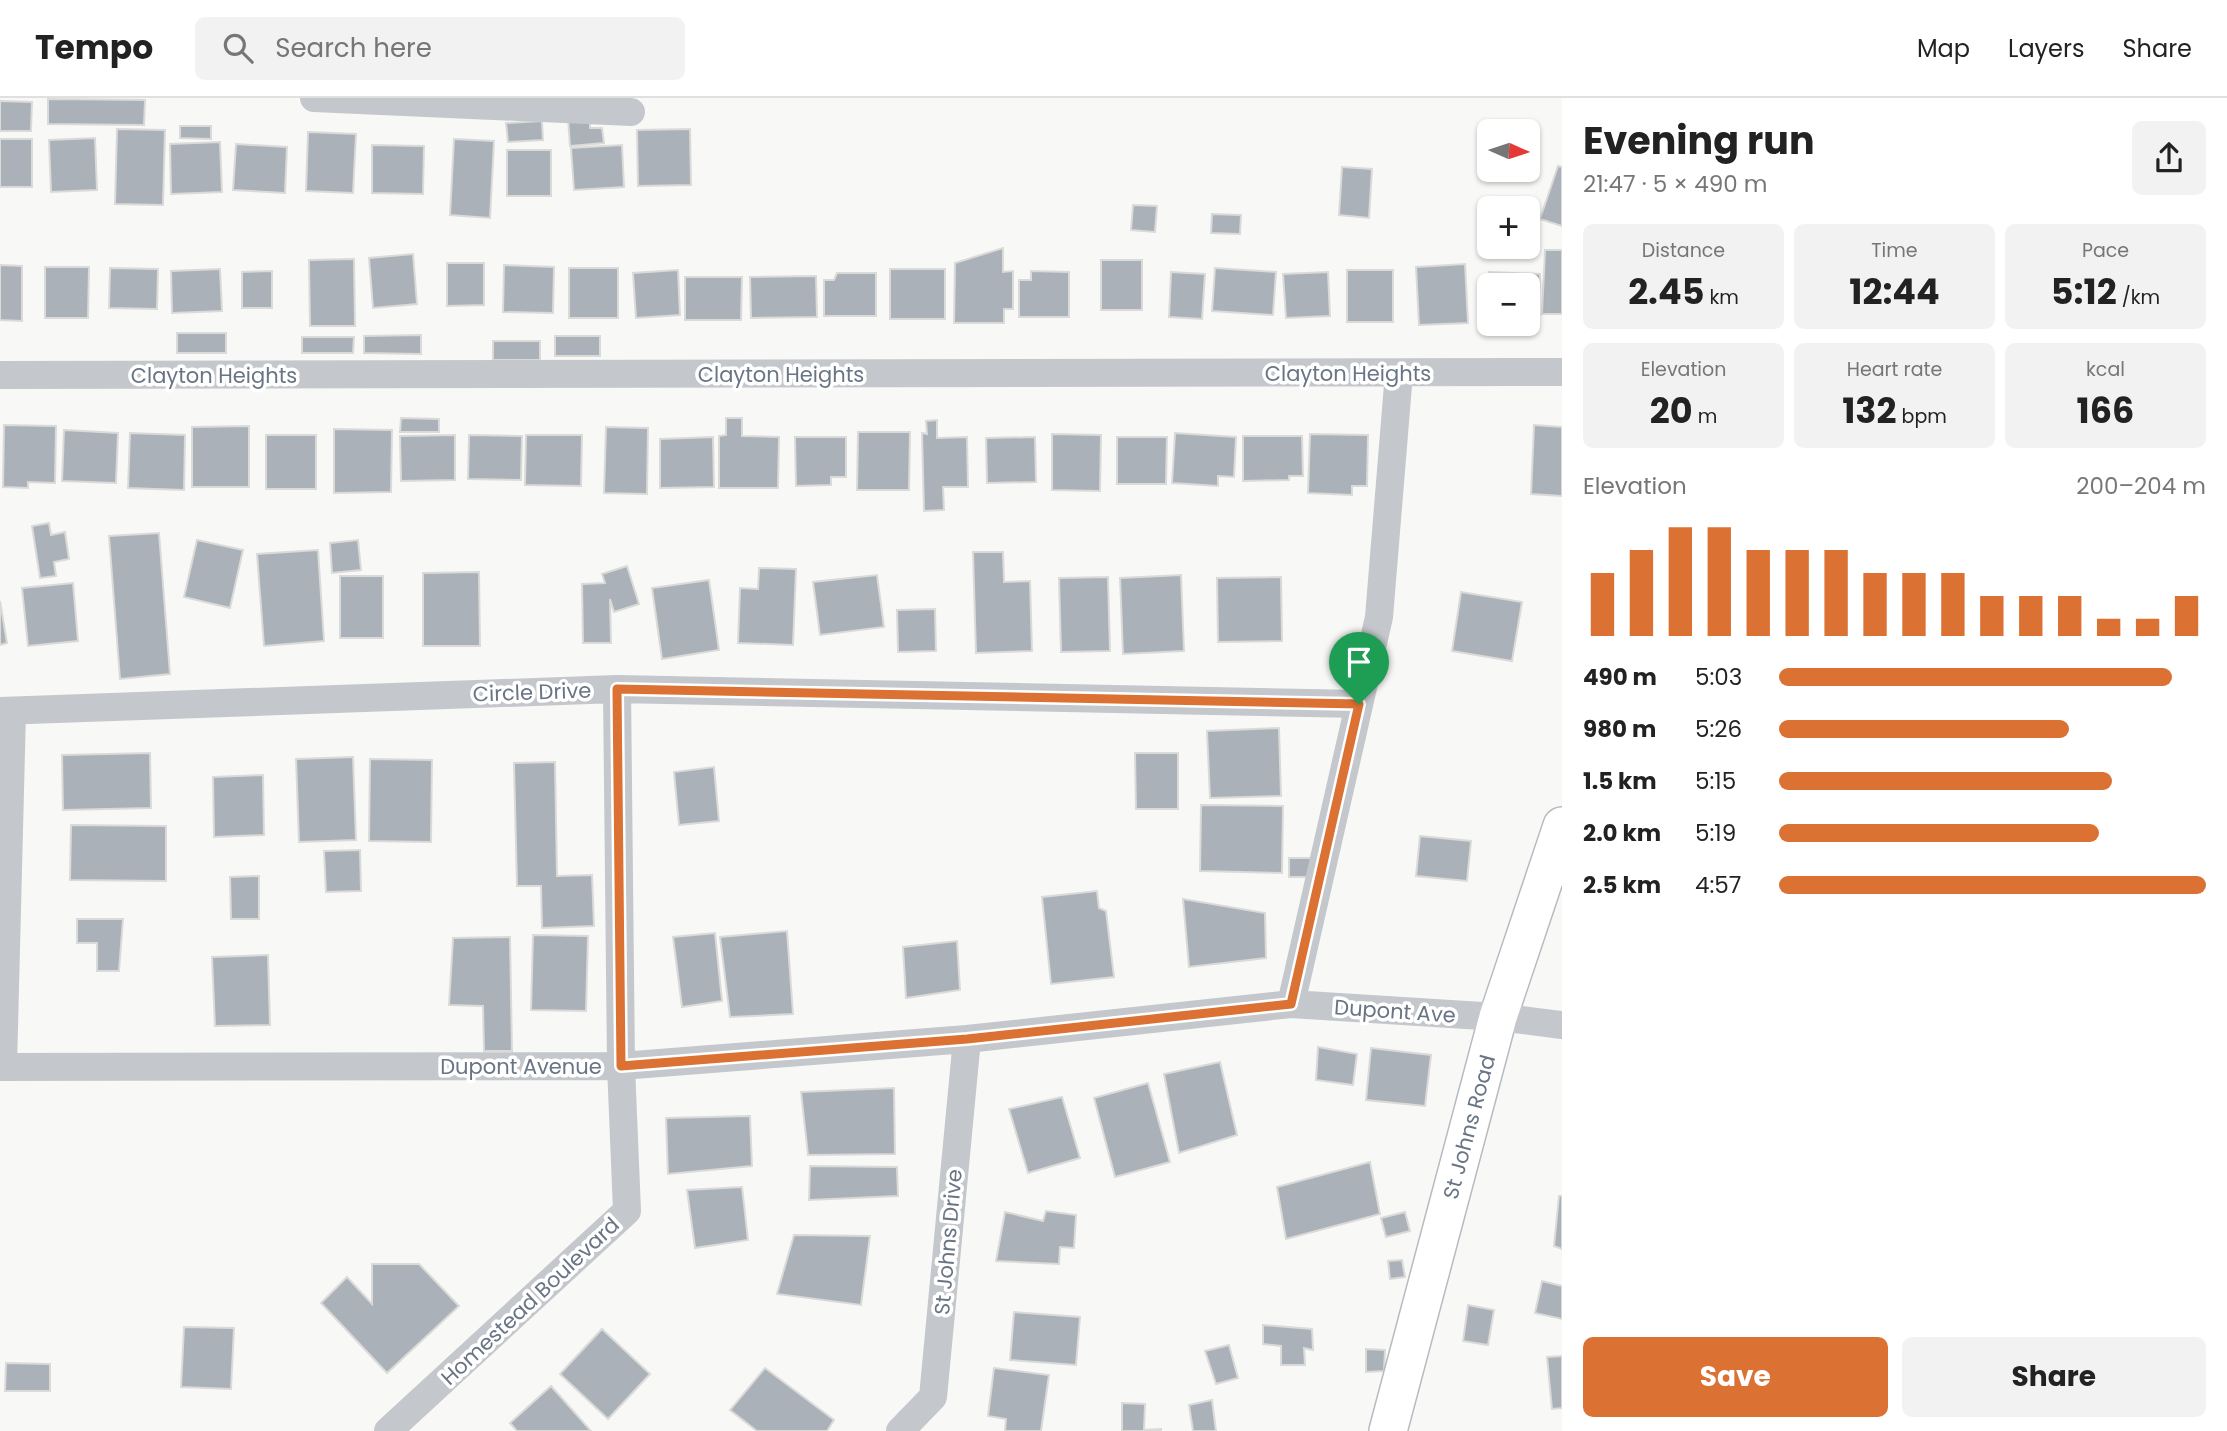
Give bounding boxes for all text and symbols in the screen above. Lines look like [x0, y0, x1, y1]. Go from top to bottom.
search box [195, 17, 685, 80]
text: Tempo [35, 24, 153, 71]
icon: search [219, 29, 257, 67]
text: Search here [275, 30, 432, 66]
text: Map [1917, 32, 1970, 65]
text: Layers [2008, 32, 2084, 65]
text: Share [2122, 32, 2192, 65]
text: Evening run [1583, 114, 1815, 167]
north arrow [1477, 119, 1540, 182]
map controls [1477, 119, 1540, 336]
button: share [2132, 121, 2206, 195]
text: 21:47 · 5 × 490 m [1583, 168, 1767, 200]
button: + [1477, 196, 1540, 259]
text: Distance [1642, 237, 1725, 264]
text: Time [1871, 237, 1918, 264]
text: Pace [2082, 237, 2129, 264]
text: 2.45 [1628, 267, 1704, 316]
text: 12:44 [1849, 267, 1940, 316]
text: 5:12 [2051, 267, 2117, 316]
button: − [1477, 273, 1540, 336]
text: km [1704, 284, 1739, 311]
text: /km [2117, 284, 2160, 311]
text: Elevation [1641, 356, 1726, 383]
text: Heart rate [1847, 356, 1942, 383]
text: kcal [2086, 356, 2125, 383]
street label: Clayton Heights [1265, 359, 1431, 388]
street label: Clayton Heights [698, 360, 864, 389]
street label: Clayton Heights [131, 361, 297, 390]
text: 20 [1650, 386, 1693, 435]
text: 132 [1842, 386, 1896, 435]
text: 166 [2077, 386, 2134, 435]
text: m [1693, 403, 1717, 430]
text: bpm [1896, 403, 1947, 430]
text: Elevation [1583, 470, 1687, 502]
text: 200–204 m [2076, 470, 2206, 502]
pin [1329, 632, 1389, 704]
icon: arrive [1340, 643, 1378, 681]
text: 490 m [1583, 661, 1657, 693]
text: 5:03 [1695, 661, 1742, 693]
street label: Circle Drive [472, 675, 592, 709]
text: 980 m [1583, 713, 1656, 745]
text: 5:26 [1695, 713, 1742, 745]
text: 1.5 km [1583, 765, 1657, 797]
text: 5:15 [1695, 765, 1736, 797]
text: 2.0 km [1583, 817, 1661, 849]
text: 5:19 [1695, 817, 1736, 849]
text: 2.5 km [1583, 869, 1661, 901]
text: 4:57 [1695, 869, 1741, 901]
street label: Dupont Ave [1333, 992, 1457, 1030]
street label: Dupont Avenue [440, 1052, 602, 1081]
street label: St Johns Road [1436, 1052, 1502, 1202]
street label: St Johns Drive [927, 1168, 969, 1316]
street label: Homestead Boulevard [434, 1211, 626, 1391]
button: Save [1583, 1337, 1888, 1417]
button: Share [1902, 1337, 2206, 1417]

